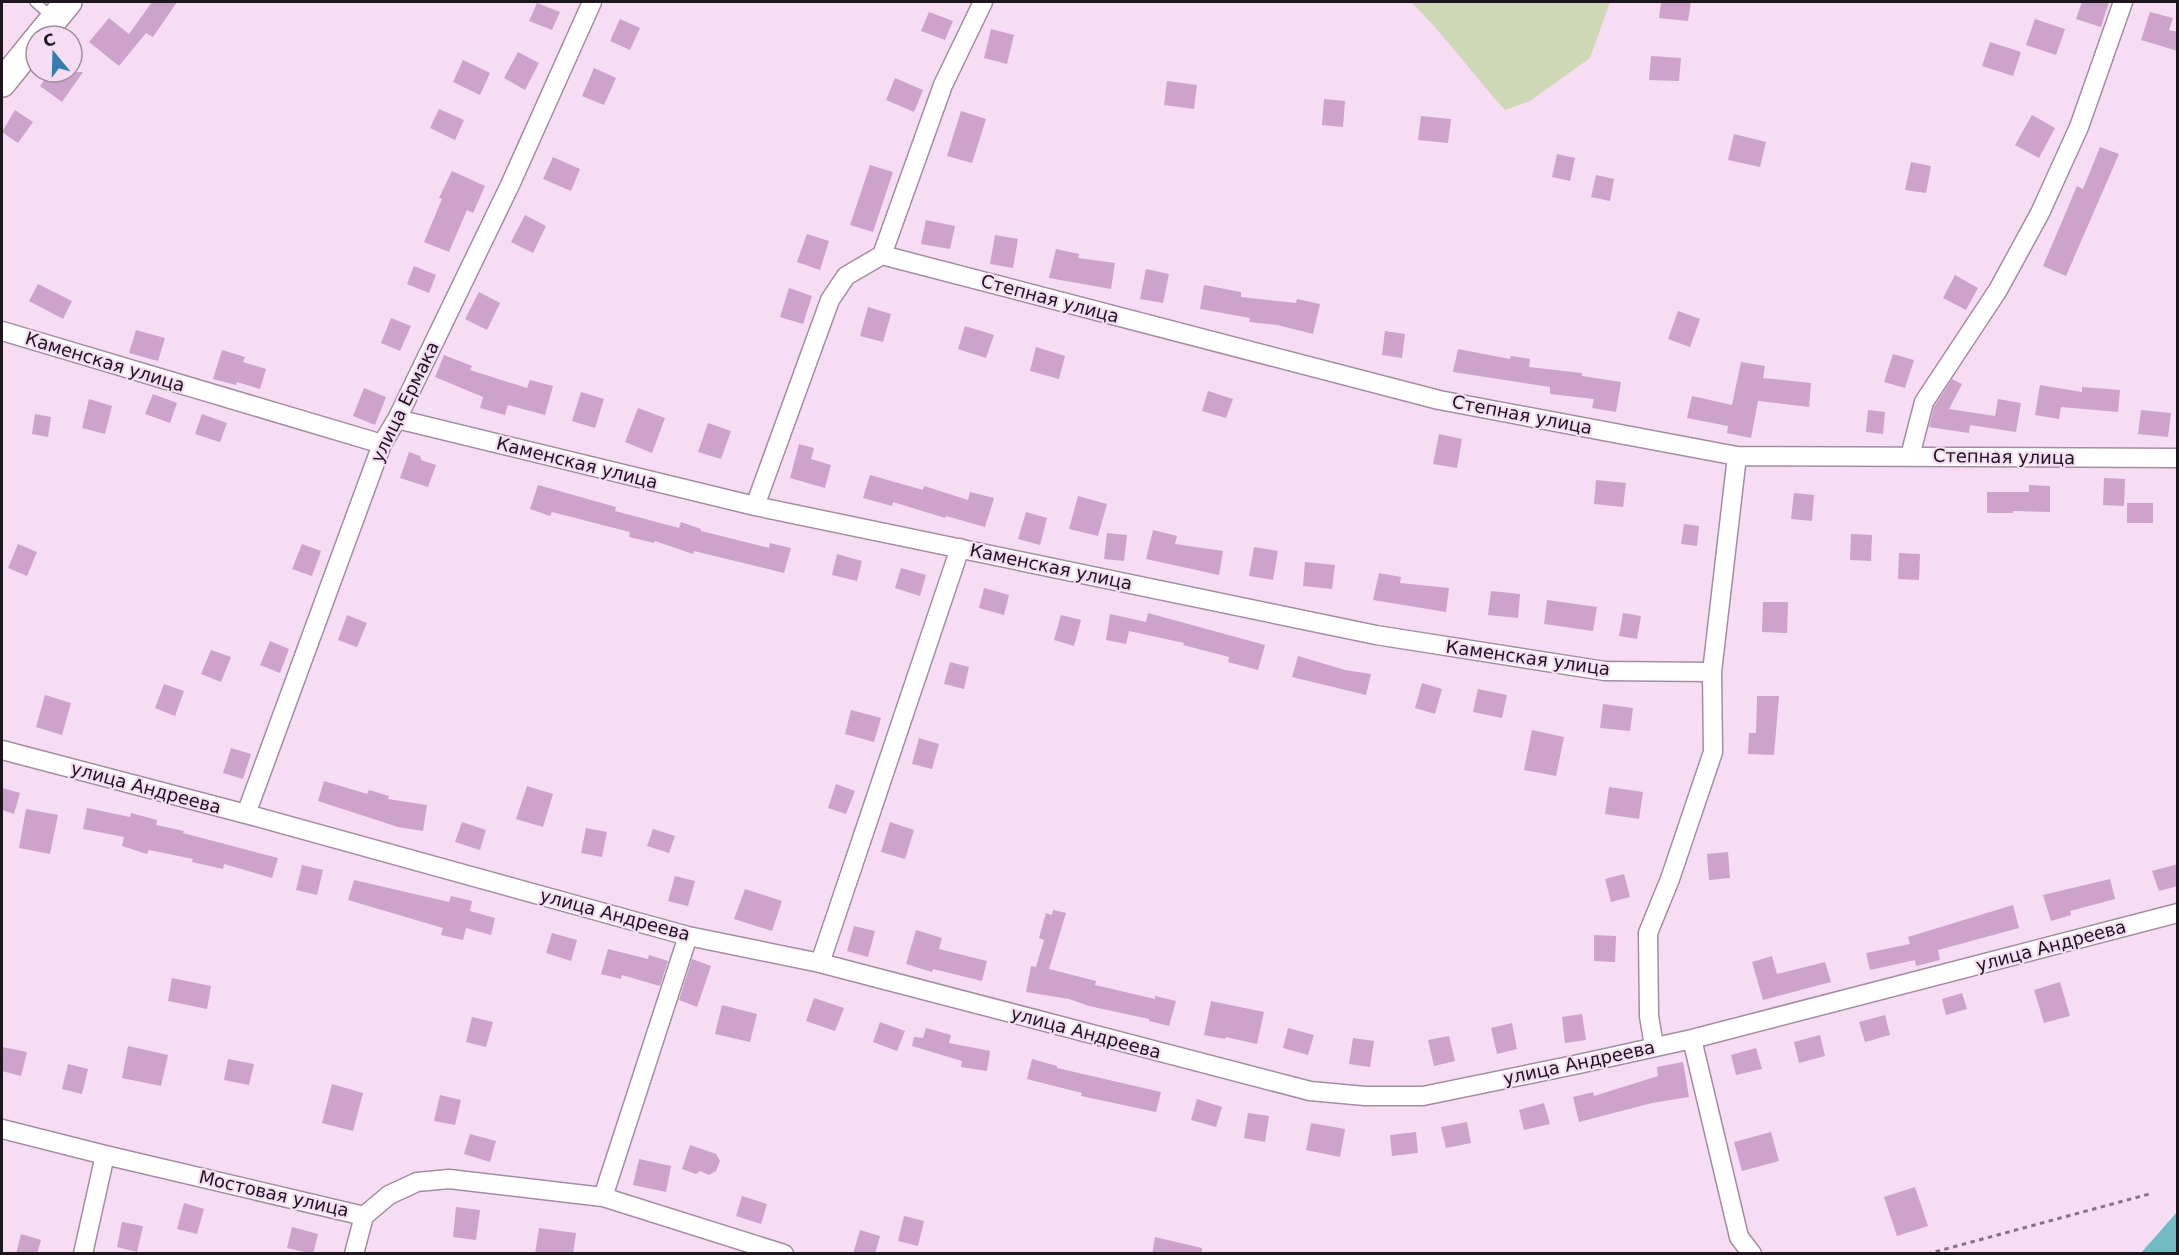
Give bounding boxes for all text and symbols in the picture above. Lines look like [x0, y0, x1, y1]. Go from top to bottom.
north arrow [24, 24, 84, 84]
text: С [41, 29, 58, 51]
street label: Степная улица [979, 270, 1122, 327]
street label: Каменская улица [23, 327, 187, 396]
street label: улица Ермака [366, 338, 443, 466]
street label: Степная улица [1450, 391, 1594, 438]
street label: Каменская улица [494, 432, 660, 493]
street label: Степная улица [1933, 445, 2075, 468]
street label: Каменская улица [968, 539, 1134, 594]
street label: Каменская улица [1445, 636, 1612, 679]
street label: улица Андреева [69, 757, 224, 818]
street label: улица Андреева [538, 884, 693, 945]
street label: улица Андреева [1973, 915, 2128, 976]
street label: улица Андреева [1009, 1002, 1164, 1063]
street label: улица Андреева [1501, 1036, 1657, 1089]
street label: Мостовая улица [197, 1166, 351, 1221]

